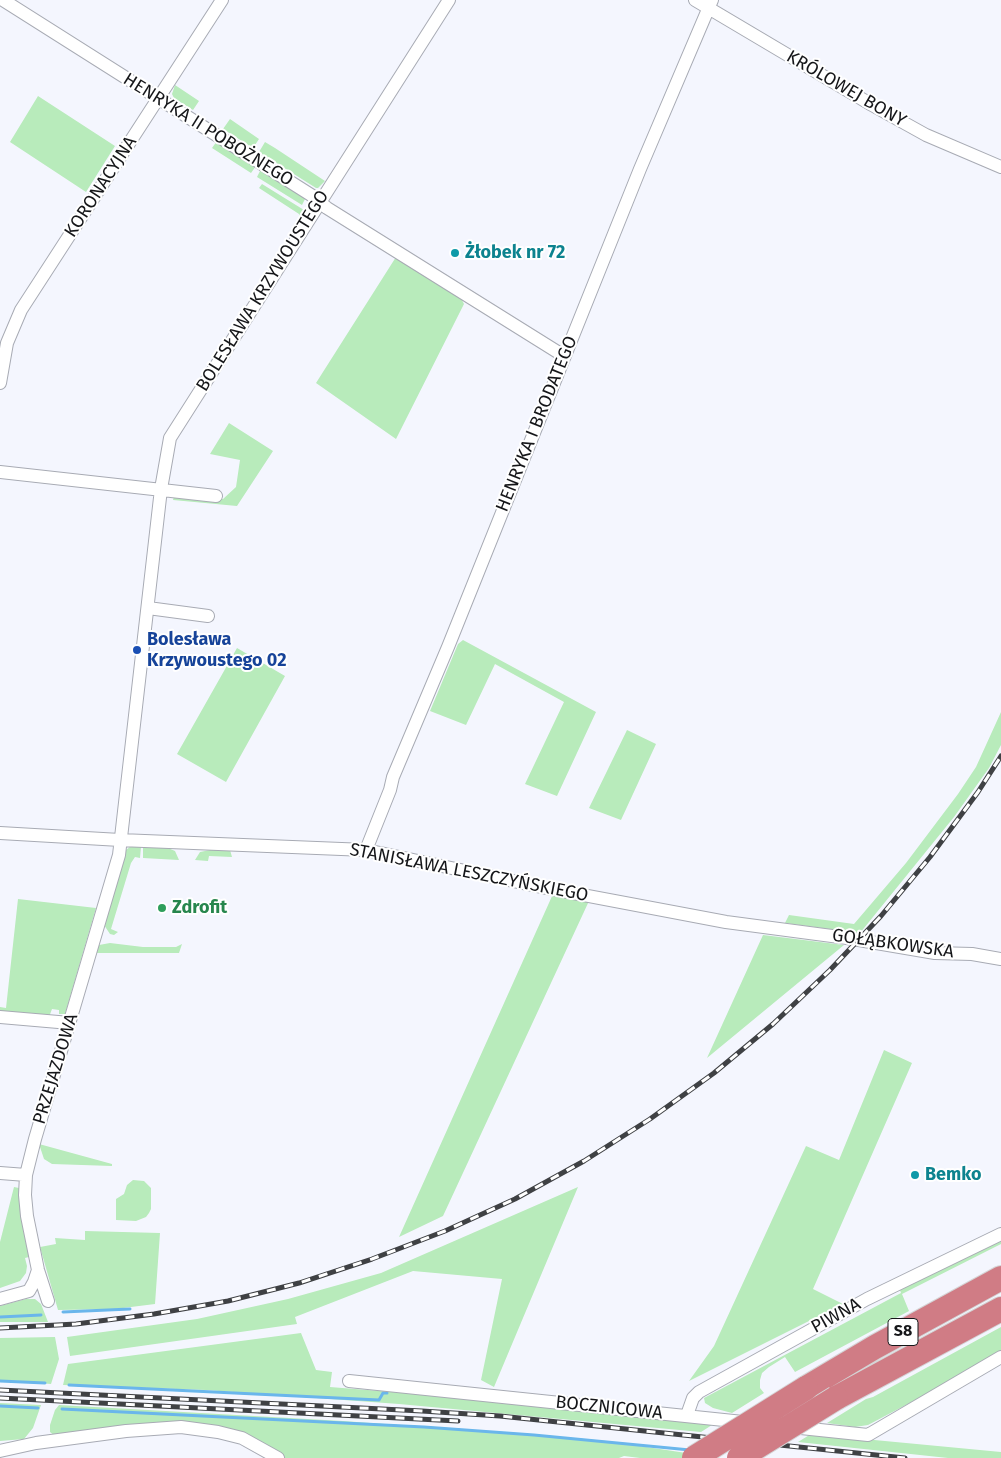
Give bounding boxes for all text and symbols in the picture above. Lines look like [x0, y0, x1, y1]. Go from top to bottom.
street label: KRÓLOWEJ BONY [782, 46, 910, 132]
street label: HENRYKA II POBOŻNEGO [119, 69, 297, 191]
street label: KORONACYJNA [60, 132, 142, 242]
street label: BOLESŁAWA KRZYWOUSTEGO [192, 187, 334, 395]
place label: Żłobek nr 72 [465, 242, 565, 264]
marker: Żłobek nr 72 [449, 247, 461, 259]
street label: HENRYKA I BRODATEGO [492, 333, 582, 515]
place label: Bolesława Krzywoustego 02 [147, 629, 286, 672]
marker: Bolesława Krzywoustego 02 [131, 644, 143, 656]
street label: STANISŁAWA LESZCZYŃSKIEGO [348, 839, 590, 907]
place label: Zdrofit [172, 897, 227, 919]
marker: Zdrofit [156, 902, 168, 914]
street label: GOŁĄBKOWSKA [831, 925, 955, 963]
street label: PRZEJAZDOWA [29, 1011, 83, 1127]
place label: Bemko [925, 1164, 981, 1186]
marker: Bemko [909, 1169, 921, 1181]
street label: PIWNA [807, 1294, 865, 1338]
road number: S8 [888, 1318, 918, 1345]
street label: BOCZNICOWA [554, 1392, 664, 1424]

